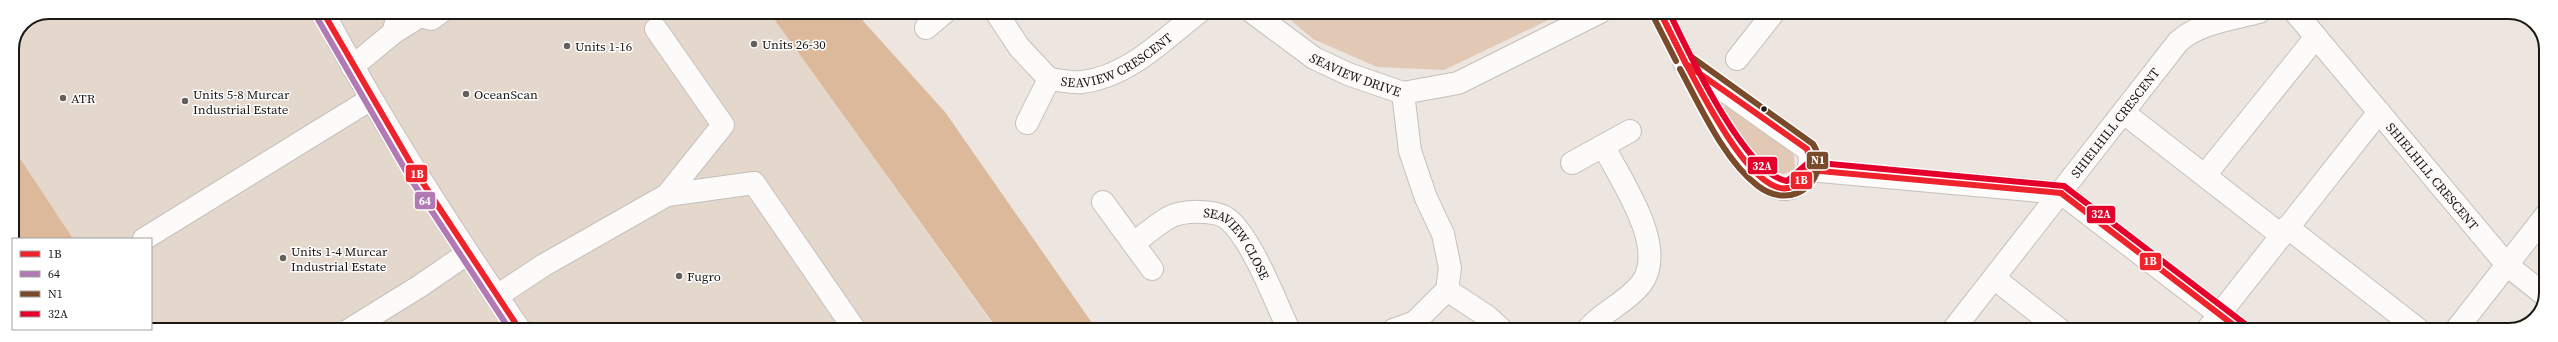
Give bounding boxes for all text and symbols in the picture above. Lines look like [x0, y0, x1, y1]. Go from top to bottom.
street label: SEAVIEW CRESCENT [1060, 29, 1176, 91]
place label: Units 26-30 [762, 36, 826, 53]
place label: Units 1-16 [575, 38, 632, 55]
marker: Units 26-30 [749, 39, 759, 49]
marker: Units 1-16 [562, 41, 572, 51]
street label: SEAVIEW DRIVE [1306, 49, 1403, 100]
street label: SHIELHILL CRESCENT [2067, 64, 2163, 181]
place label: Units 5-8 Murcar Industrial Estate [193, 86, 290, 118]
place label: OceanScan [474, 86, 538, 103]
marker: OceanScan [461, 89, 471, 99]
place label: ATR [71, 90, 96, 107]
marker: ATR [58, 93, 68, 103]
marker: Units 5-8 Murcar Industrial Estate [180, 96, 190, 106]
unlabelled marker [1759, 104, 1769, 114]
street label: SHIELHILL CRESCENT [2383, 119, 2482, 233]
line badge: N1 [1806, 151, 1829, 170]
text: N1 [1811, 153, 1825, 168]
line badge: 32A [1747, 156, 1778, 175]
text: 32A [1752, 159, 1772, 174]
line badge: 1B [405, 164, 428, 183]
text: 1B [410, 167, 424, 182]
line badge: 1B [1790, 171, 1813, 190]
text: 1B [1794, 173, 1808, 188]
line badge: 64 [414, 191, 436, 210]
text: 64 [419, 194, 431, 209]
street label: SEAVIEW CLOSE [1203, 203, 1274, 283]
line badge: 32A [2086, 205, 2116, 224]
text: 32A [2091, 207, 2111, 222]
legend [12, 238, 152, 330]
place label: Units 1-4 Murcar Industrial Estate [291, 243, 388, 275]
text: 1B [48, 246, 62, 262]
line badge: 1B [2139, 252, 2162, 271]
marker: Units 1-4 Murcar Industrial Estate [278, 253, 288, 263]
text: 1B [2143, 254, 2157, 269]
text: 64 [48, 266, 60, 282]
place label: Fugro [687, 268, 721, 285]
marker: Fugro [674, 271, 684, 281]
text: N1 [48, 286, 63, 302]
text: 32A [48, 306, 68, 322]

